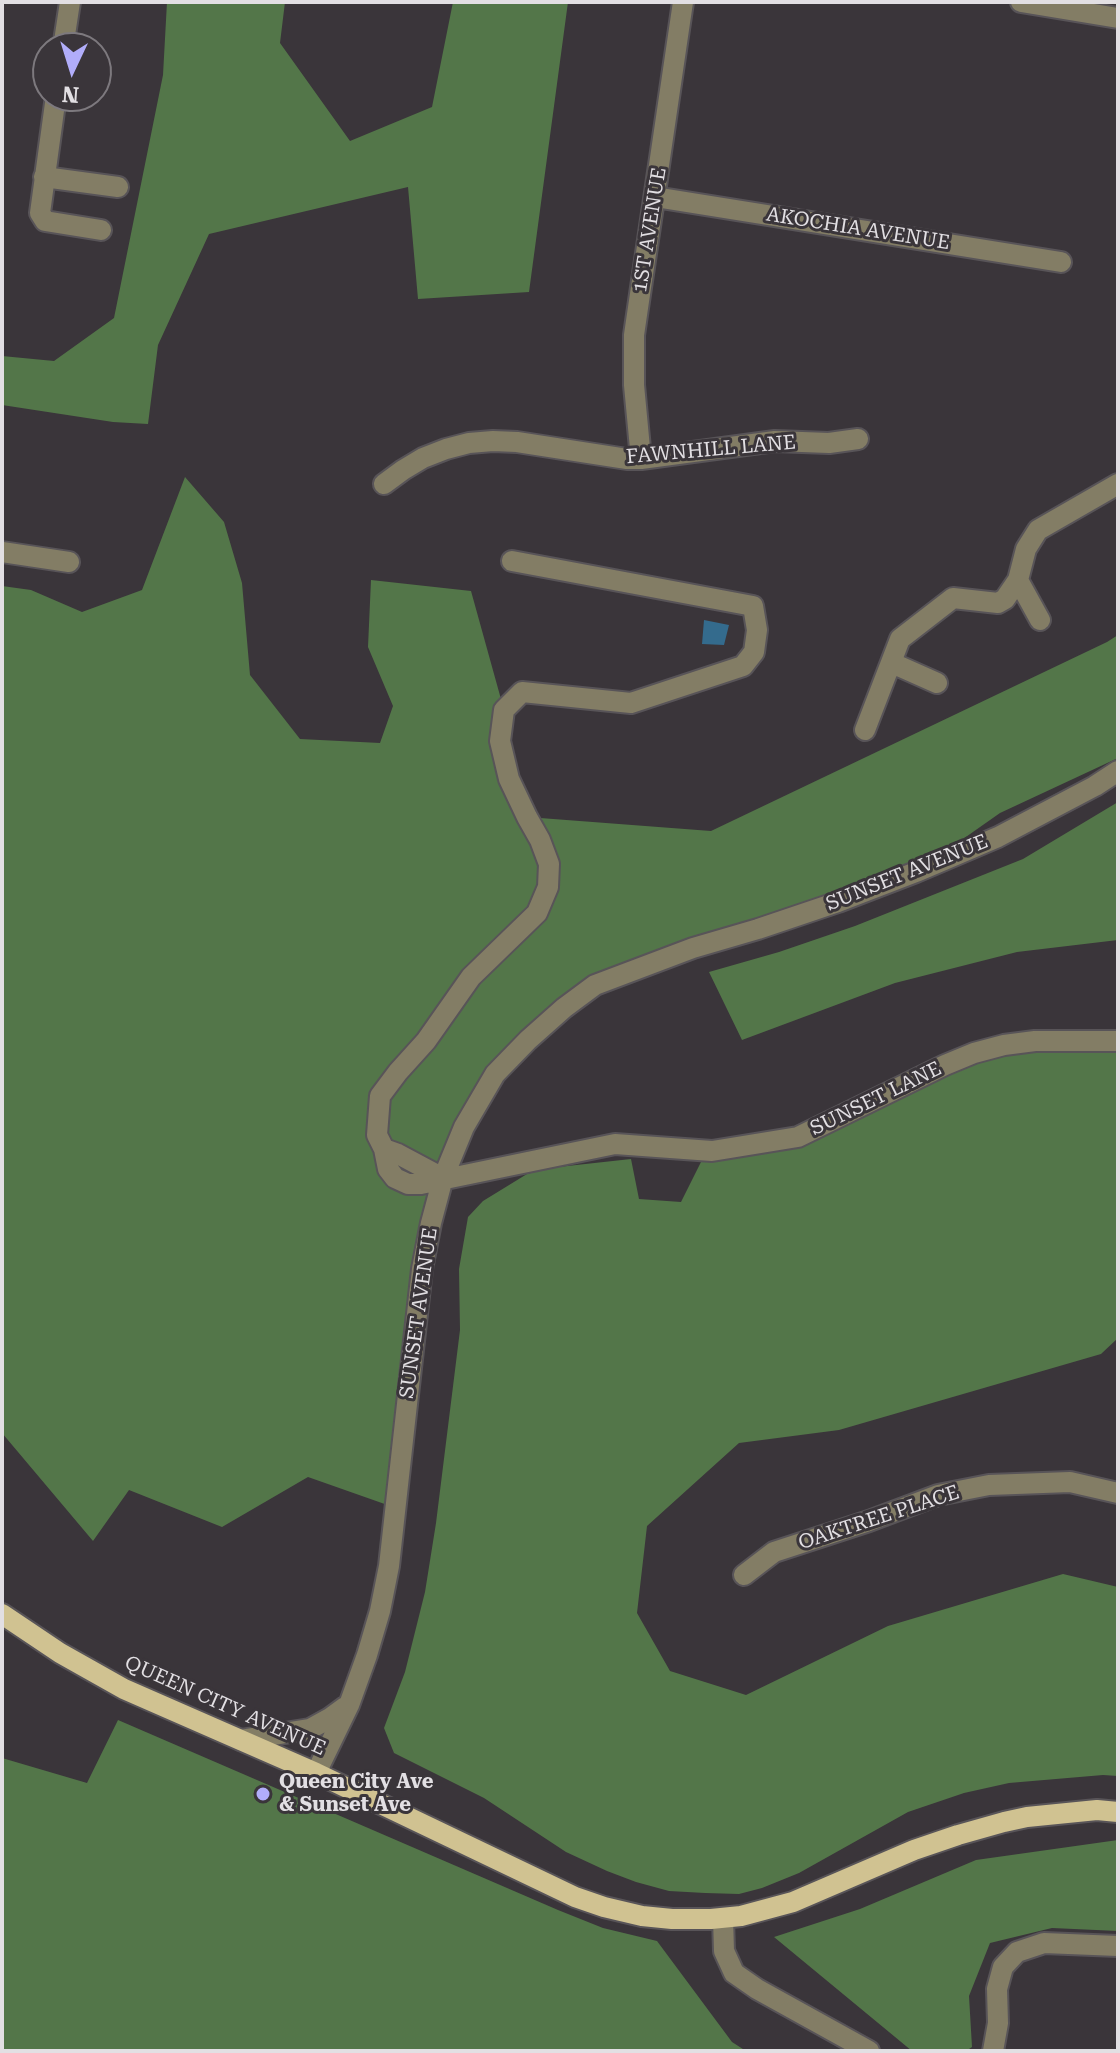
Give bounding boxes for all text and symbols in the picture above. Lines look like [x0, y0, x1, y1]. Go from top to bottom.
north arrow [32, 32, 112, 112]
text: N [61, 81, 80, 108]
street label: 1ST AVENUE [628, 166, 672, 294]
street label: AKOCHIA AVENUE [764, 203, 952, 255]
street label: FAWNHILL LANE [625, 431, 797, 469]
street label: SUNSET AVENUE [823, 830, 991, 916]
street label: SUNSET LANE [806, 1057, 946, 1141]
street label: SUNSET AVENUE [395, 1226, 443, 1400]
street label: OAKTREE PLACE [796, 1481, 962, 1555]
street label: QUEEN CITY AVENUE [121, 1651, 329, 1761]
place label: Queen City Ave & Sunset Ave [279, 1770, 434, 1817]
marker: Queen City Ave & Sunset Ave [254, 1785, 272, 1803]

